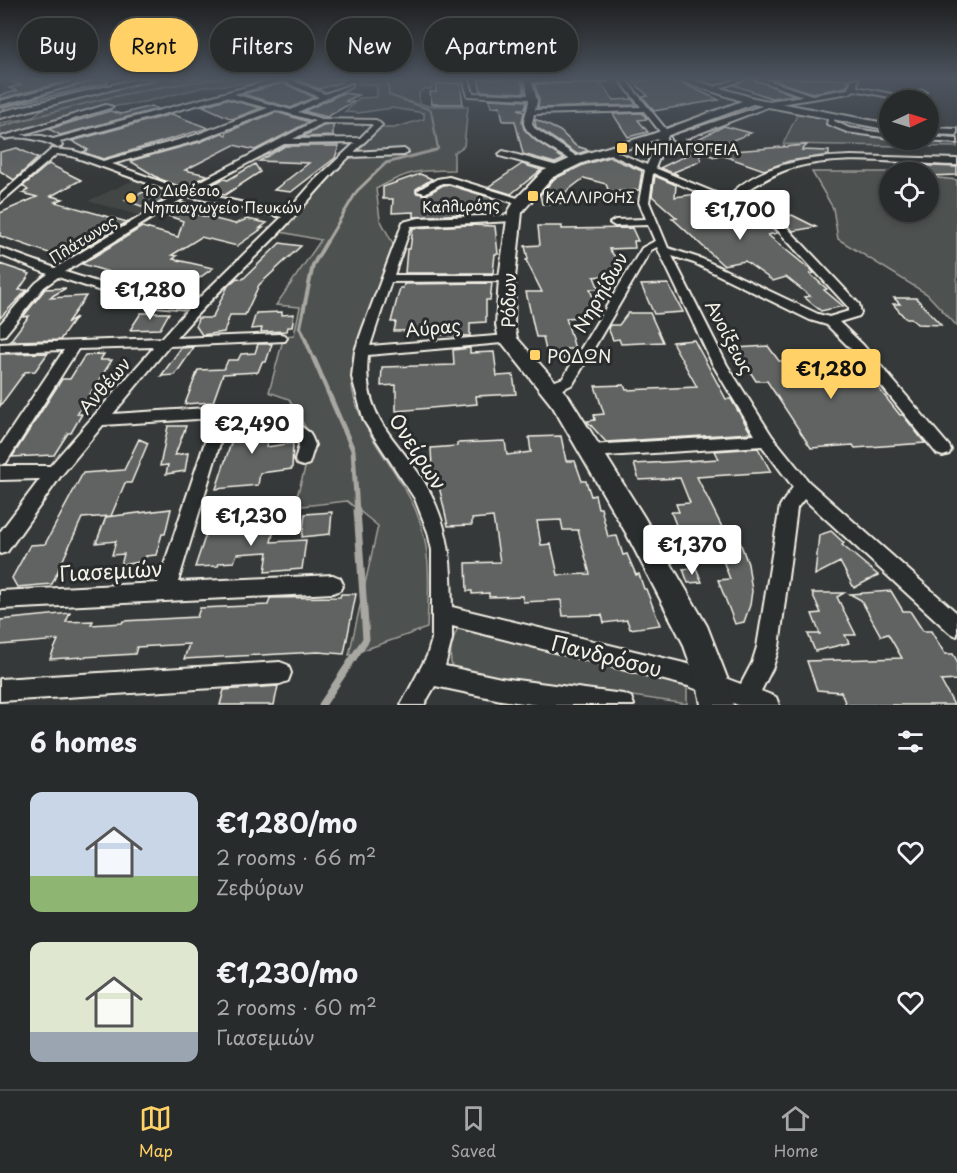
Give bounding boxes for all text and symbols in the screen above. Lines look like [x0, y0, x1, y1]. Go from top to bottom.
chip: Buy [18, 18, 98, 72]
chip: Rent [110, 18, 198, 72]
chip: Filters [210, 18, 314, 72]
chip: New [326, 18, 412, 72]
chip: Apartment [424, 18, 578, 72]
north arrow [879, 90, 939, 150]
map controls [879, 90, 939, 222]
place label: ΝΗΠΙΑΓΩΓΕΙΑ [634, 137, 739, 160]
marker: ΝΗΠΙΑΓΩΓΕΙΑ [615, 141, 629, 155]
button: locate [879, 162, 939, 222]
place label: 1ο Διθέσιο Νηπιαγωγείο Πευκών [143, 178, 302, 218]
place label: ΚΑΛΛΙΡΟΗΣ [545, 185, 635, 208]
marker: ΚΑΛΛΙΡΟΗΣ [526, 189, 540, 203]
pin: €1,700 [691, 190, 789, 241]
marker: 1ο Διθέσιο Νηπιαγωγείο Πευκών [124, 191, 138, 205]
street label: Καλλιρόης [422, 192, 501, 218]
text: €1,700 [705, 194, 775, 224]
street label: Πλάτωνος [44, 209, 120, 269]
street label: Νηρηίδων [566, 247, 634, 337]
pin: €1,280 [101, 270, 199, 321]
street label: Ρόδων [494, 272, 522, 328]
text: €1,280 [114, 274, 186, 304]
street label: Ανοίξεως [699, 295, 761, 379]
street label: Αύρας [404, 311, 462, 343]
place label: ΡΟΔΩΝ [547, 342, 611, 369]
marker: ΡΟΔΩΝ [528, 348, 542, 362]
pin: €1,280 [782, 349, 880, 400]
street label: Ανθέων [71, 350, 137, 420]
text: €1,280 [795, 353, 867, 383]
pin: €2,490 [203, 404, 301, 455]
street label: Ονείρων [382, 406, 456, 496]
text: €2,490 [215, 408, 289, 438]
pin: €1,230 [202, 496, 300, 547]
text: €1,230 [215, 500, 287, 530]
pin: €1,370 [643, 525, 741, 576]
text: €1,370 [657, 529, 727, 559]
street label: Γιασεμιών [58, 551, 164, 589]
street label: Πανδρόσου [548, 626, 666, 684]
text: 6 homes [30, 722, 137, 761]
icon: filters [894, 725, 927, 758]
text: €1,280/mo [216, 803, 357, 842]
icon: home [78, 816, 150, 888]
icon: heart [894, 836, 927, 869]
text: 2 rooms · 66 m² [216, 842, 376, 872]
text: Ζεφύρων [216, 872, 304, 902]
text: €1,230/mo [216, 953, 358, 992]
icon: home [78, 966, 150, 1038]
icon: heart [894, 986, 927, 1019]
text: 2 rooms · 60 m² [216, 992, 377, 1022]
text: Γιασεμιών [216, 1022, 315, 1052]
tab: Map [139, 1102, 173, 1162]
tab: Saved [451, 1102, 496, 1162]
tab: Home [774, 1102, 818, 1162]

